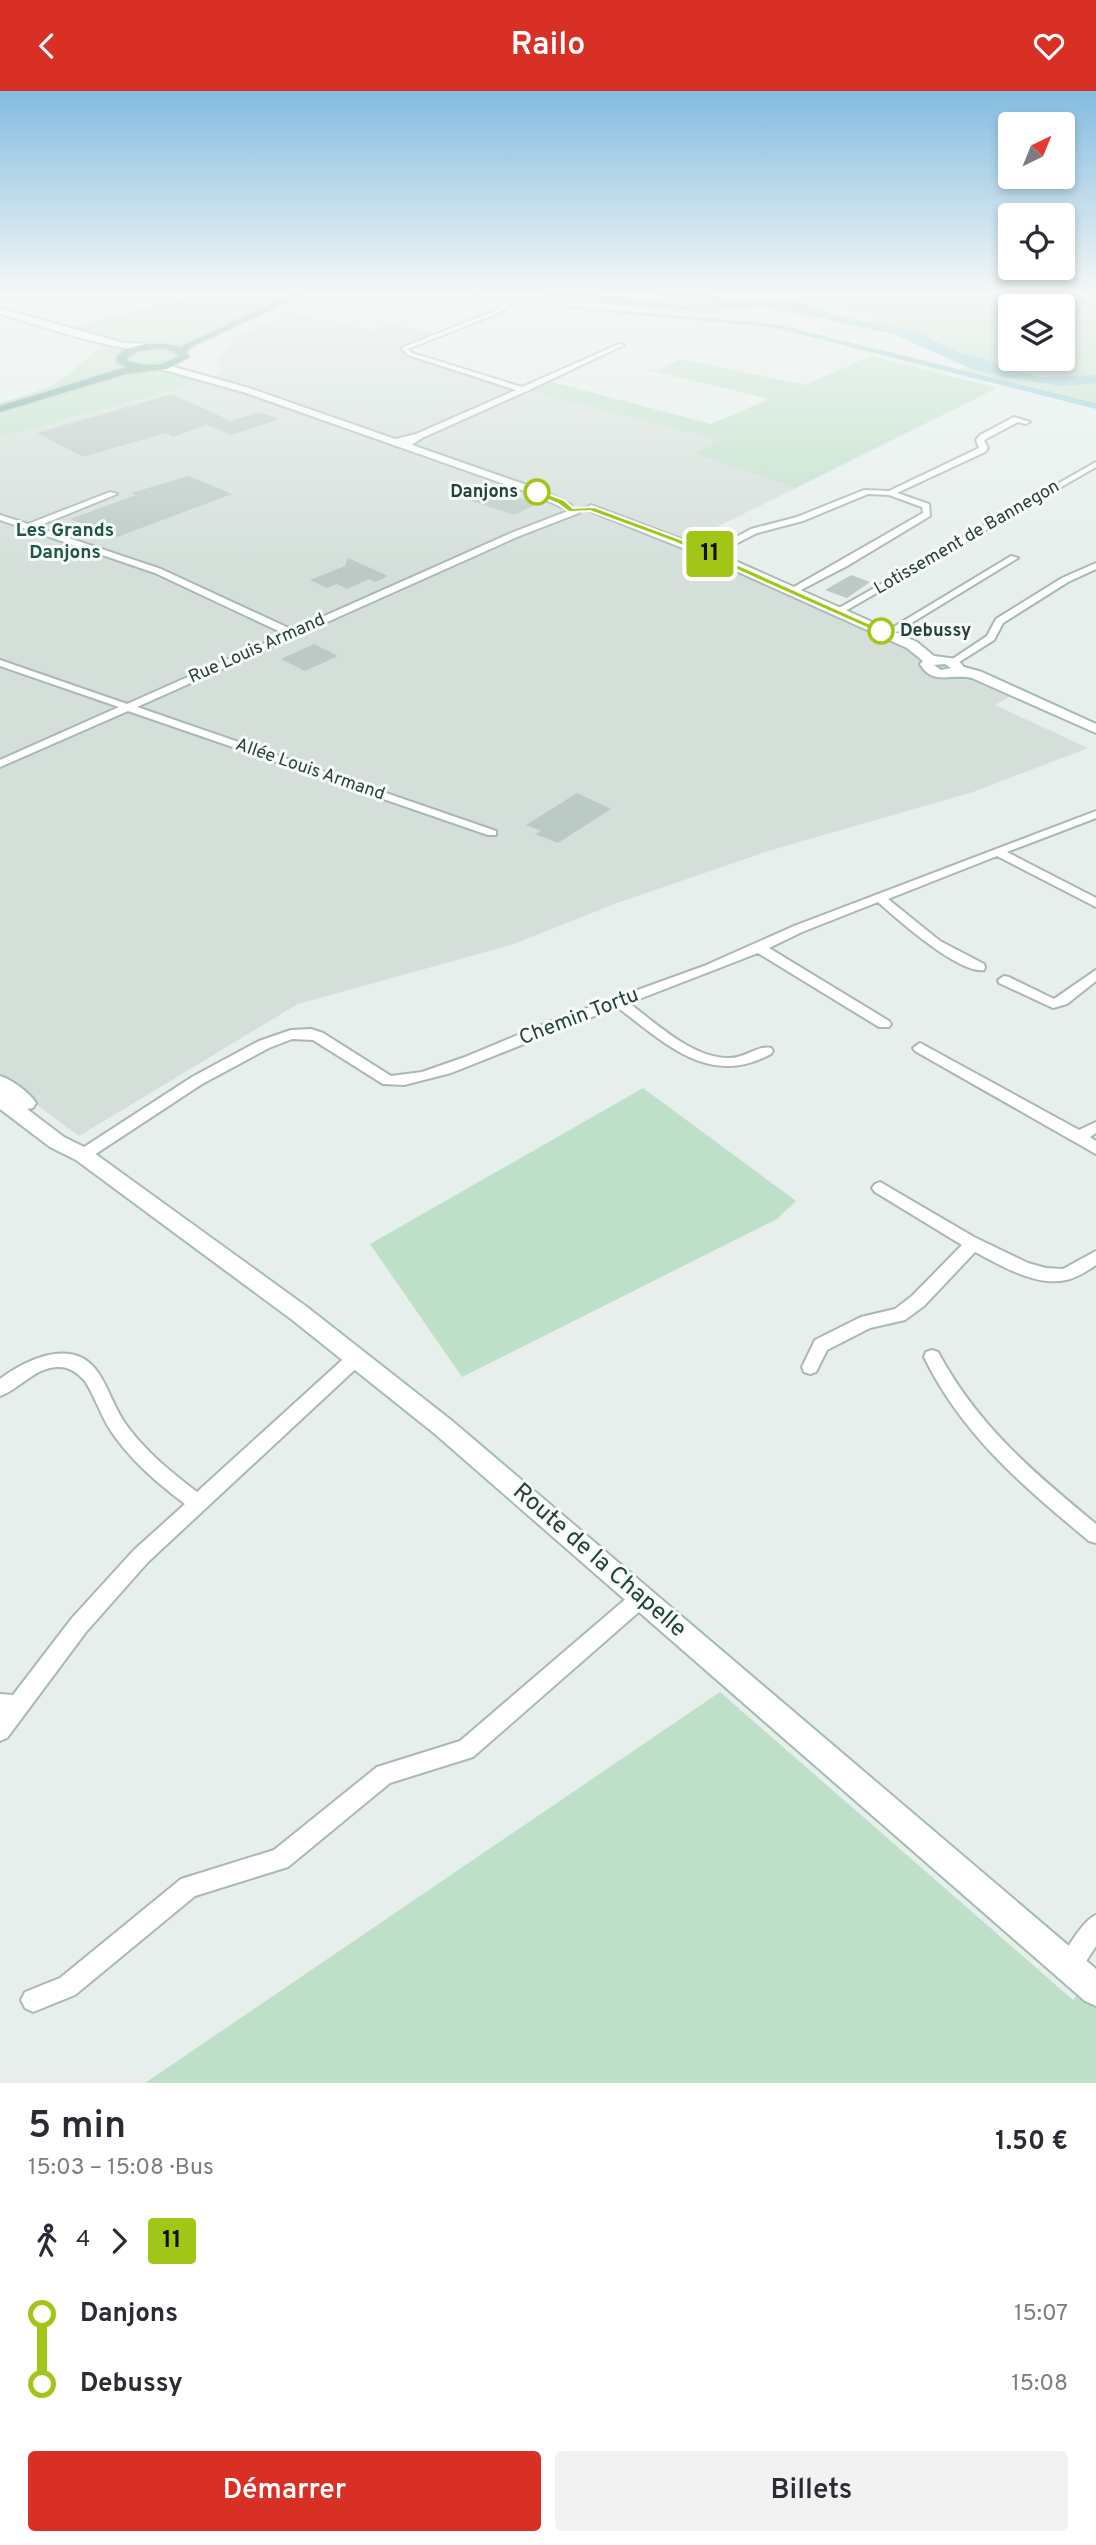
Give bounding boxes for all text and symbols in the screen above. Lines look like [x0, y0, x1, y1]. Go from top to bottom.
text: Railo [511, 26, 585, 66]
icon: back [28, 27, 66, 65]
icon: heart [1030, 27, 1068, 65]
north arrow [998, 112, 1074, 189]
map controls [998, 112, 1075, 371]
button: locate [998, 203, 1075, 280]
button: layers [998, 294, 1075, 371]
street label: Lotissement de Bannegon [870, 475, 1064, 601]
marker: Danjons [524, 479, 550, 505]
place label: Danjons [450, 481, 518, 504]
district label: Les Grands Danjons [16, 519, 114, 565]
line badge: 11 [678, 531, 742, 577]
text: 11 [700, 539, 720, 569]
street label: Rue Louis Armand [185, 609, 329, 689]
marker: Debussy [868, 618, 894, 644]
place label: Debussy [900, 620, 971, 643]
street label: Allée Louis Armand [232, 734, 388, 806]
street label: Chemin Tortu [515, 982, 643, 1052]
street label: Route de la Chapelle [506, 1477, 692, 1645]
text: 5 min [28, 2103, 126, 2152]
text: 1.50 € [995, 2126, 1068, 2159]
text: 15:03 – 15:08 · Bus [28, 2154, 214, 2183]
icon: walk [28, 2222, 66, 2260]
icon: forward [100, 2222, 138, 2260]
text: 4 [76, 2226, 90, 2255]
text: 11 [162, 2226, 182, 2256]
text: Danjons [80, 2298, 178, 2331]
text: 15:07 [1014, 2300, 1068, 2329]
text: Debussy [80, 2368, 183, 2401]
text: 15:08 [1011, 2370, 1068, 2399]
button: Démarrer [28, 2451, 541, 2531]
button: Billets [555, 2451, 1068, 2531]

